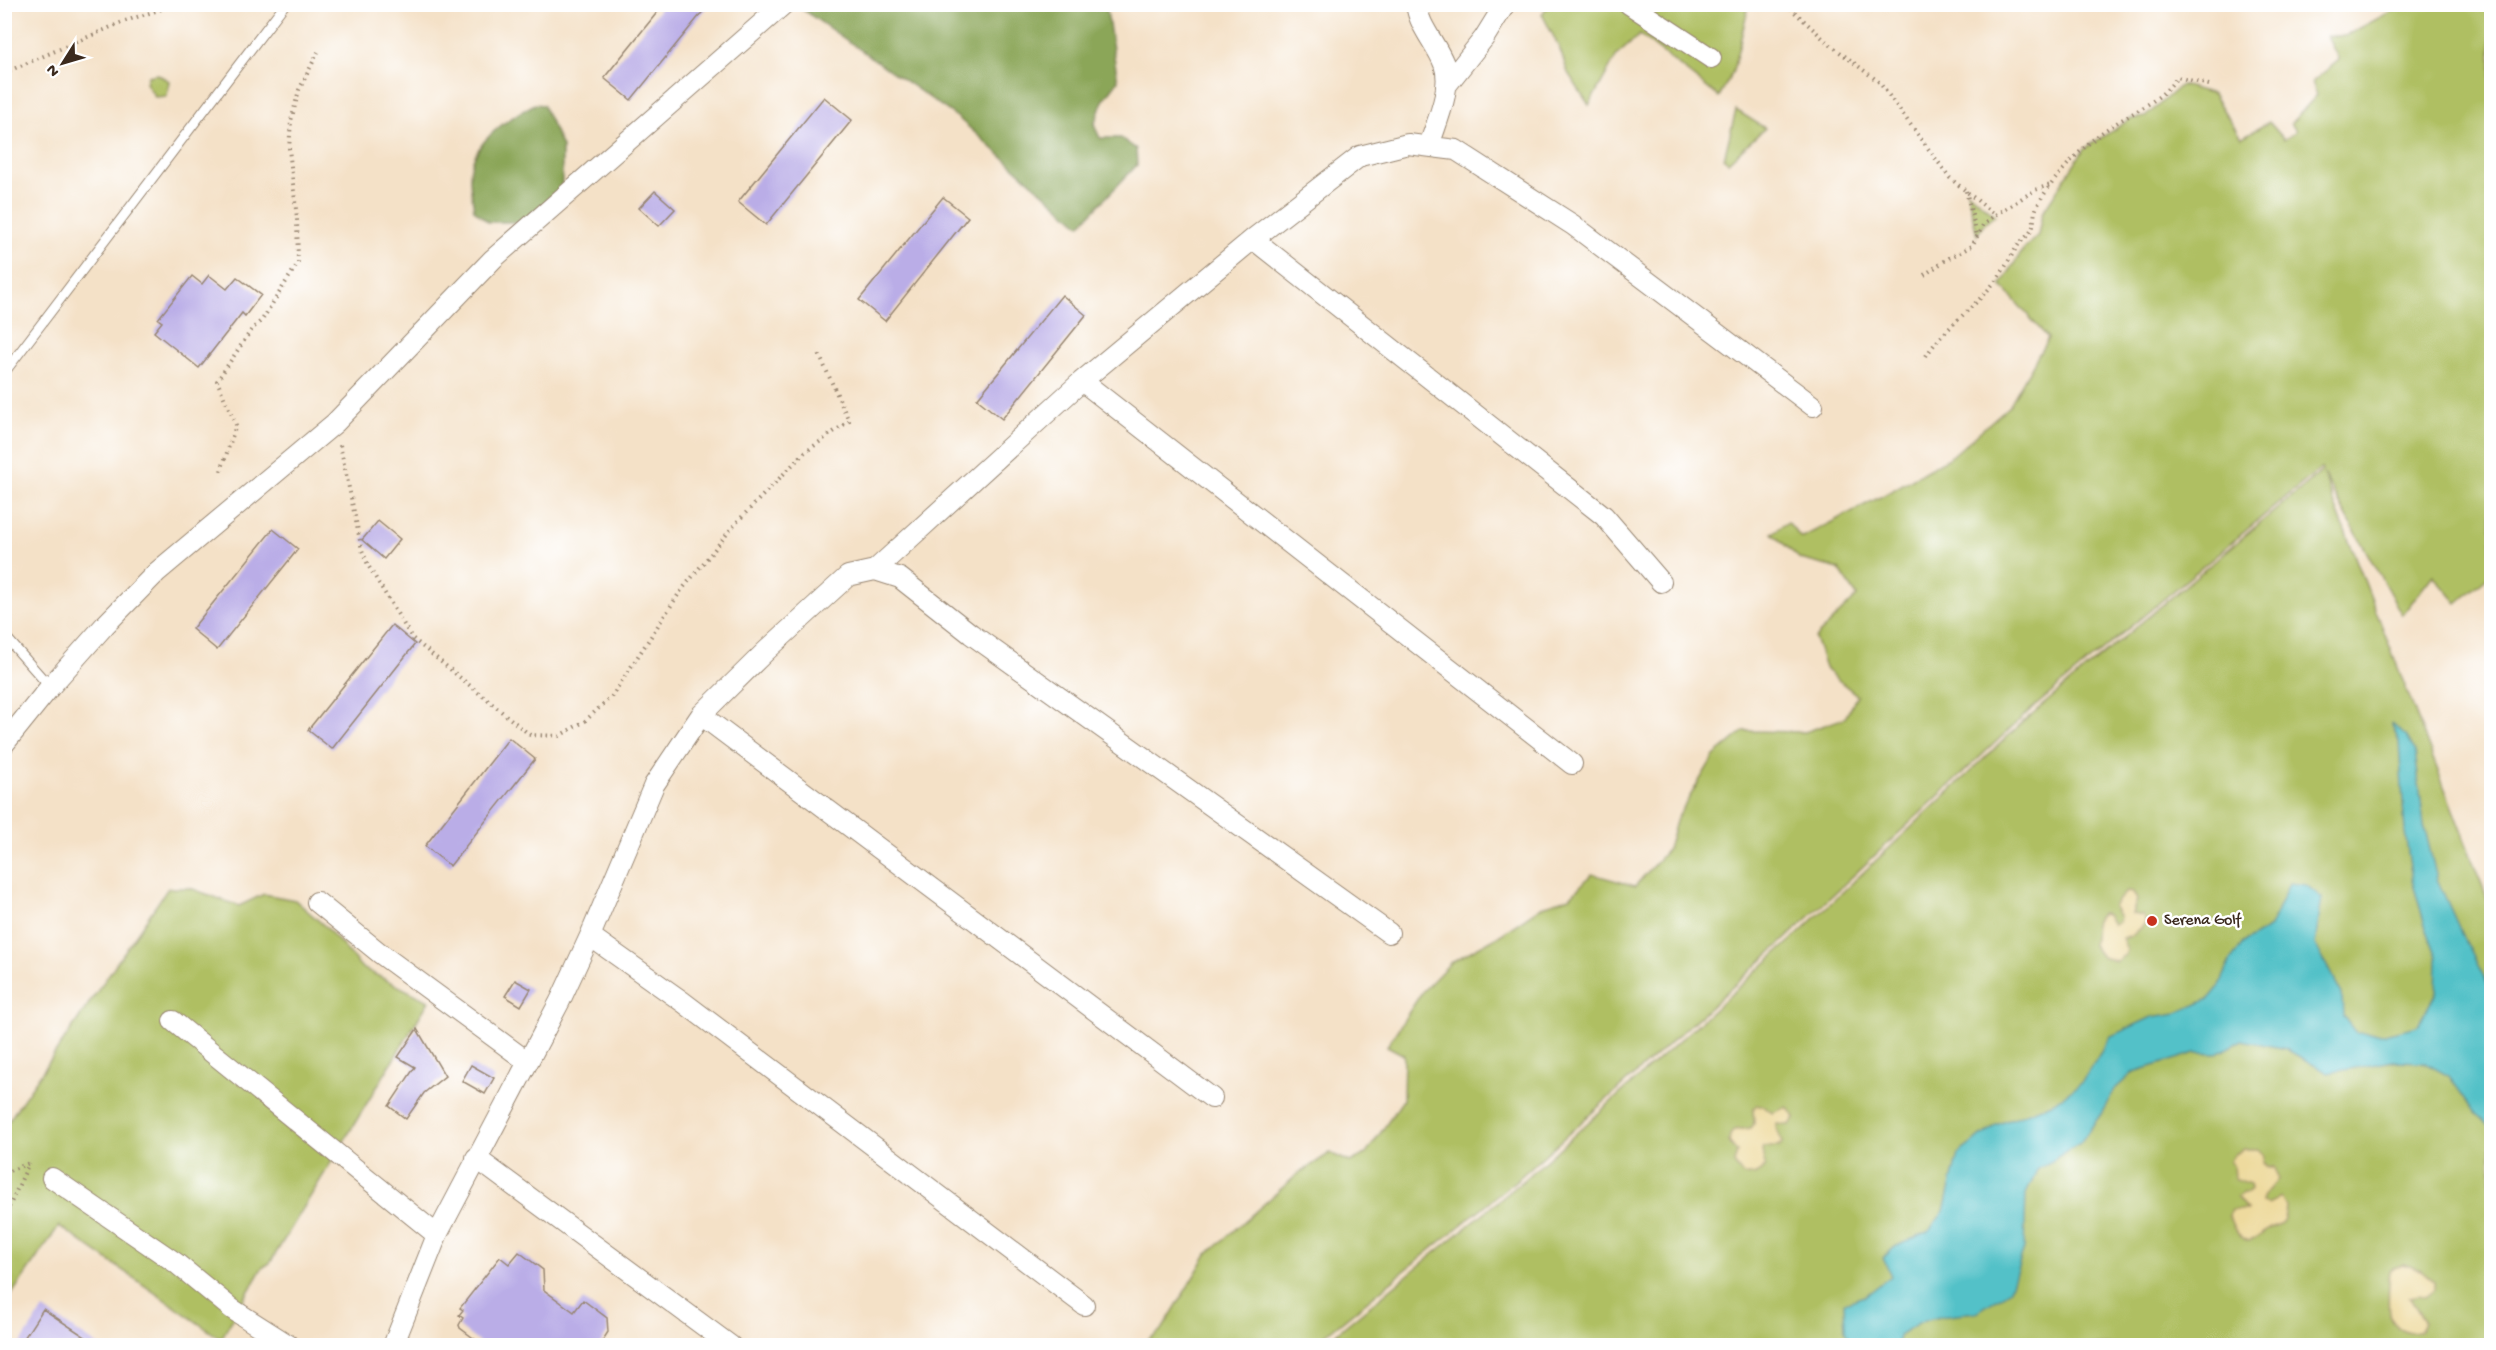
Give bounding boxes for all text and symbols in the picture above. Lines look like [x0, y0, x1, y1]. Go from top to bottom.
north arrow [33, 33, 93, 93]
text: N [43, 60, 65, 80]
place label: Serena Golf [2164, 912, 2242, 931]
marker: Serena Golf [2145, 914, 2159, 928]

